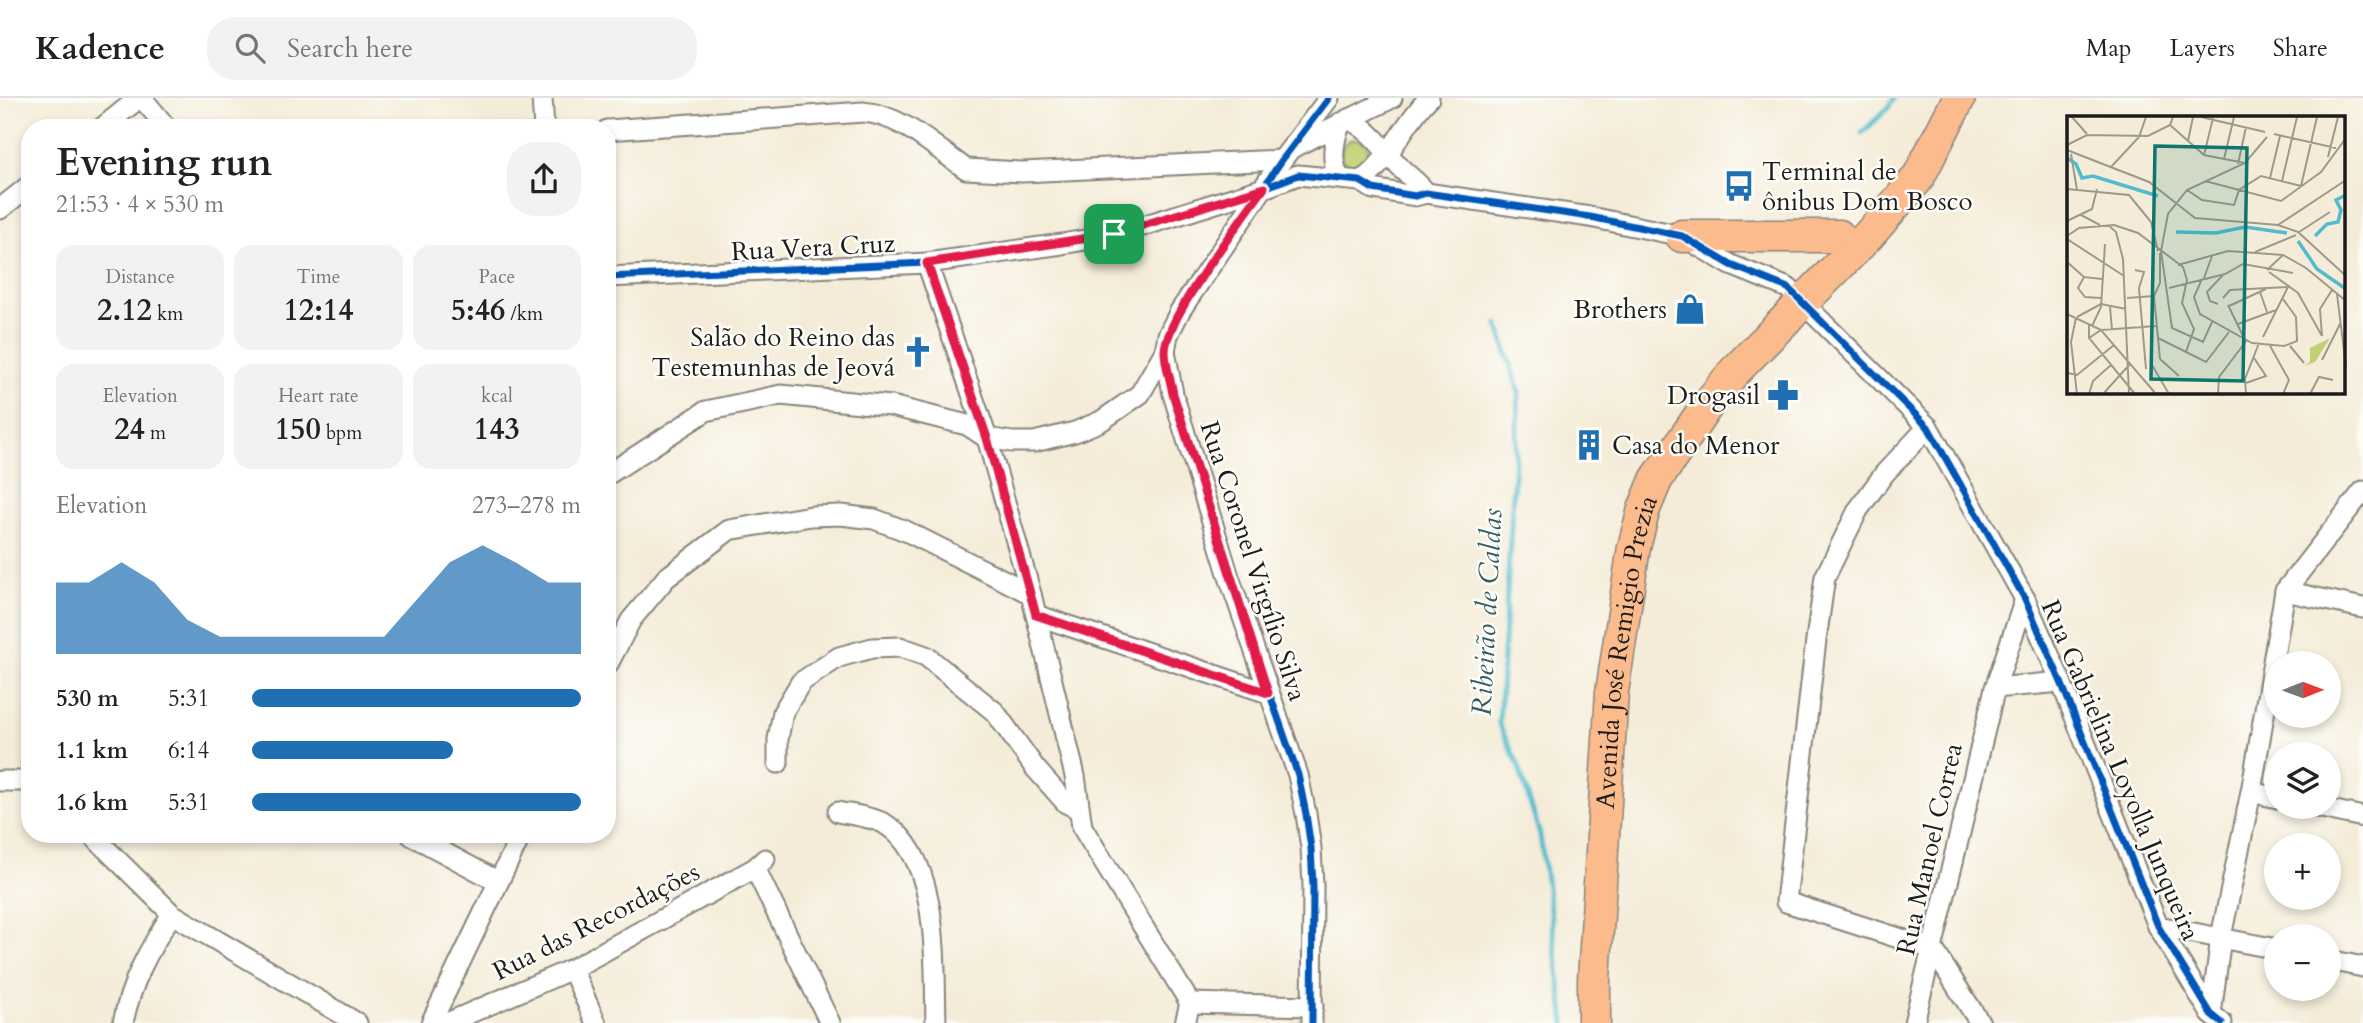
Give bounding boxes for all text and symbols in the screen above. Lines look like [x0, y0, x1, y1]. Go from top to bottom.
search box [207, 17, 697, 80]
text: Kadence [35, 26, 165, 71]
icon: search [231, 29, 269, 67]
text: Search here [287, 31, 413, 66]
text: Map [2086, 32, 2132, 65]
text: Layers [2170, 32, 2235, 65]
text: Share [2273, 32, 2328, 65]
inset map [2067, 116, 2346, 394]
text: Evening run [56, 137, 272, 189]
button: share [507, 142, 581, 216]
place label: Terminal de ônibus Dom Bosco [1762, 154, 1973, 219]
bus stop icon: Terminal de ônibus Dom Bosco [1722, 169, 1756, 203]
text: 21:53 · 4 × 530 m [56, 189, 224, 220]
pin [1084, 204, 1144, 264]
icon: arrive [1095, 215, 1133, 253]
street label: Rua Vera Cruz [730, 226, 896, 269]
text: Distance [105, 264, 175, 290]
text: Time [297, 264, 340, 290]
text: Pace [478, 264, 515, 290]
text: 2.12 [97, 290, 152, 331]
text: 12:14 [283, 290, 354, 331]
text: 5:46 [451, 290, 505, 331]
place label: Brothers [1573, 292, 1667, 327]
shop icon: Brothers [1673, 292, 1707, 326]
text: km [152, 301, 183, 327]
text: /km [505, 301, 543, 327]
place label: Salão do Reino das Testemunhas de Jeová [652, 320, 895, 385]
church icon: Salão do Reino das Testemunhas de Jeová [901, 335, 935, 369]
place label: Drogasil [1667, 378, 1760, 413]
pharmacy icon: Drogasil [1766, 378, 1800, 412]
text: Elevation [102, 383, 178, 409]
text: Heart rate [278, 383, 359, 409]
text: kcal [481, 383, 513, 409]
text: 24 [114, 409, 145, 450]
text: 150 [275, 409, 321, 450]
text: 143 [474, 409, 520, 450]
street label: Rua Coronel Virgílio Silva [1192, 417, 1315, 706]
text: m [145, 420, 166, 446]
text: bpm [321, 420, 362, 446]
building icon: Casa do Menor [1572, 428, 1606, 462]
place label: Casa do Menor [1612, 428, 1780, 463]
text: Elevation [56, 490, 147, 521]
text: 273–278 m [472, 490, 581, 521]
street label: Avenida José Remigio Prezia [1588, 490, 1666, 810]
water label: Ribeirão de Caldas [1463, 507, 1511, 717]
street label: Rua Gabrielina Loyolla Junqueira [2033, 595, 2208, 946]
north arrow [2264, 651, 2342, 728]
map controls [2264, 651, 2341, 1001]
text: 530 m [56, 683, 119, 714]
text: 5:31 [168, 683, 209, 714]
text: 1.1 km [56, 735, 128, 766]
text: 6:14 [168, 735, 209, 766]
street label: Rua Manoel Correa [1888, 740, 1971, 958]
button: layers [2264, 742, 2341, 819]
text: 1.6 km [56, 787, 128, 818]
text: 5:31 [168, 787, 209, 818]
button: + [2264, 833, 2341, 910]
street label: Rua das Recordações [487, 854, 706, 989]
button: − [2264, 924, 2341, 1001]

